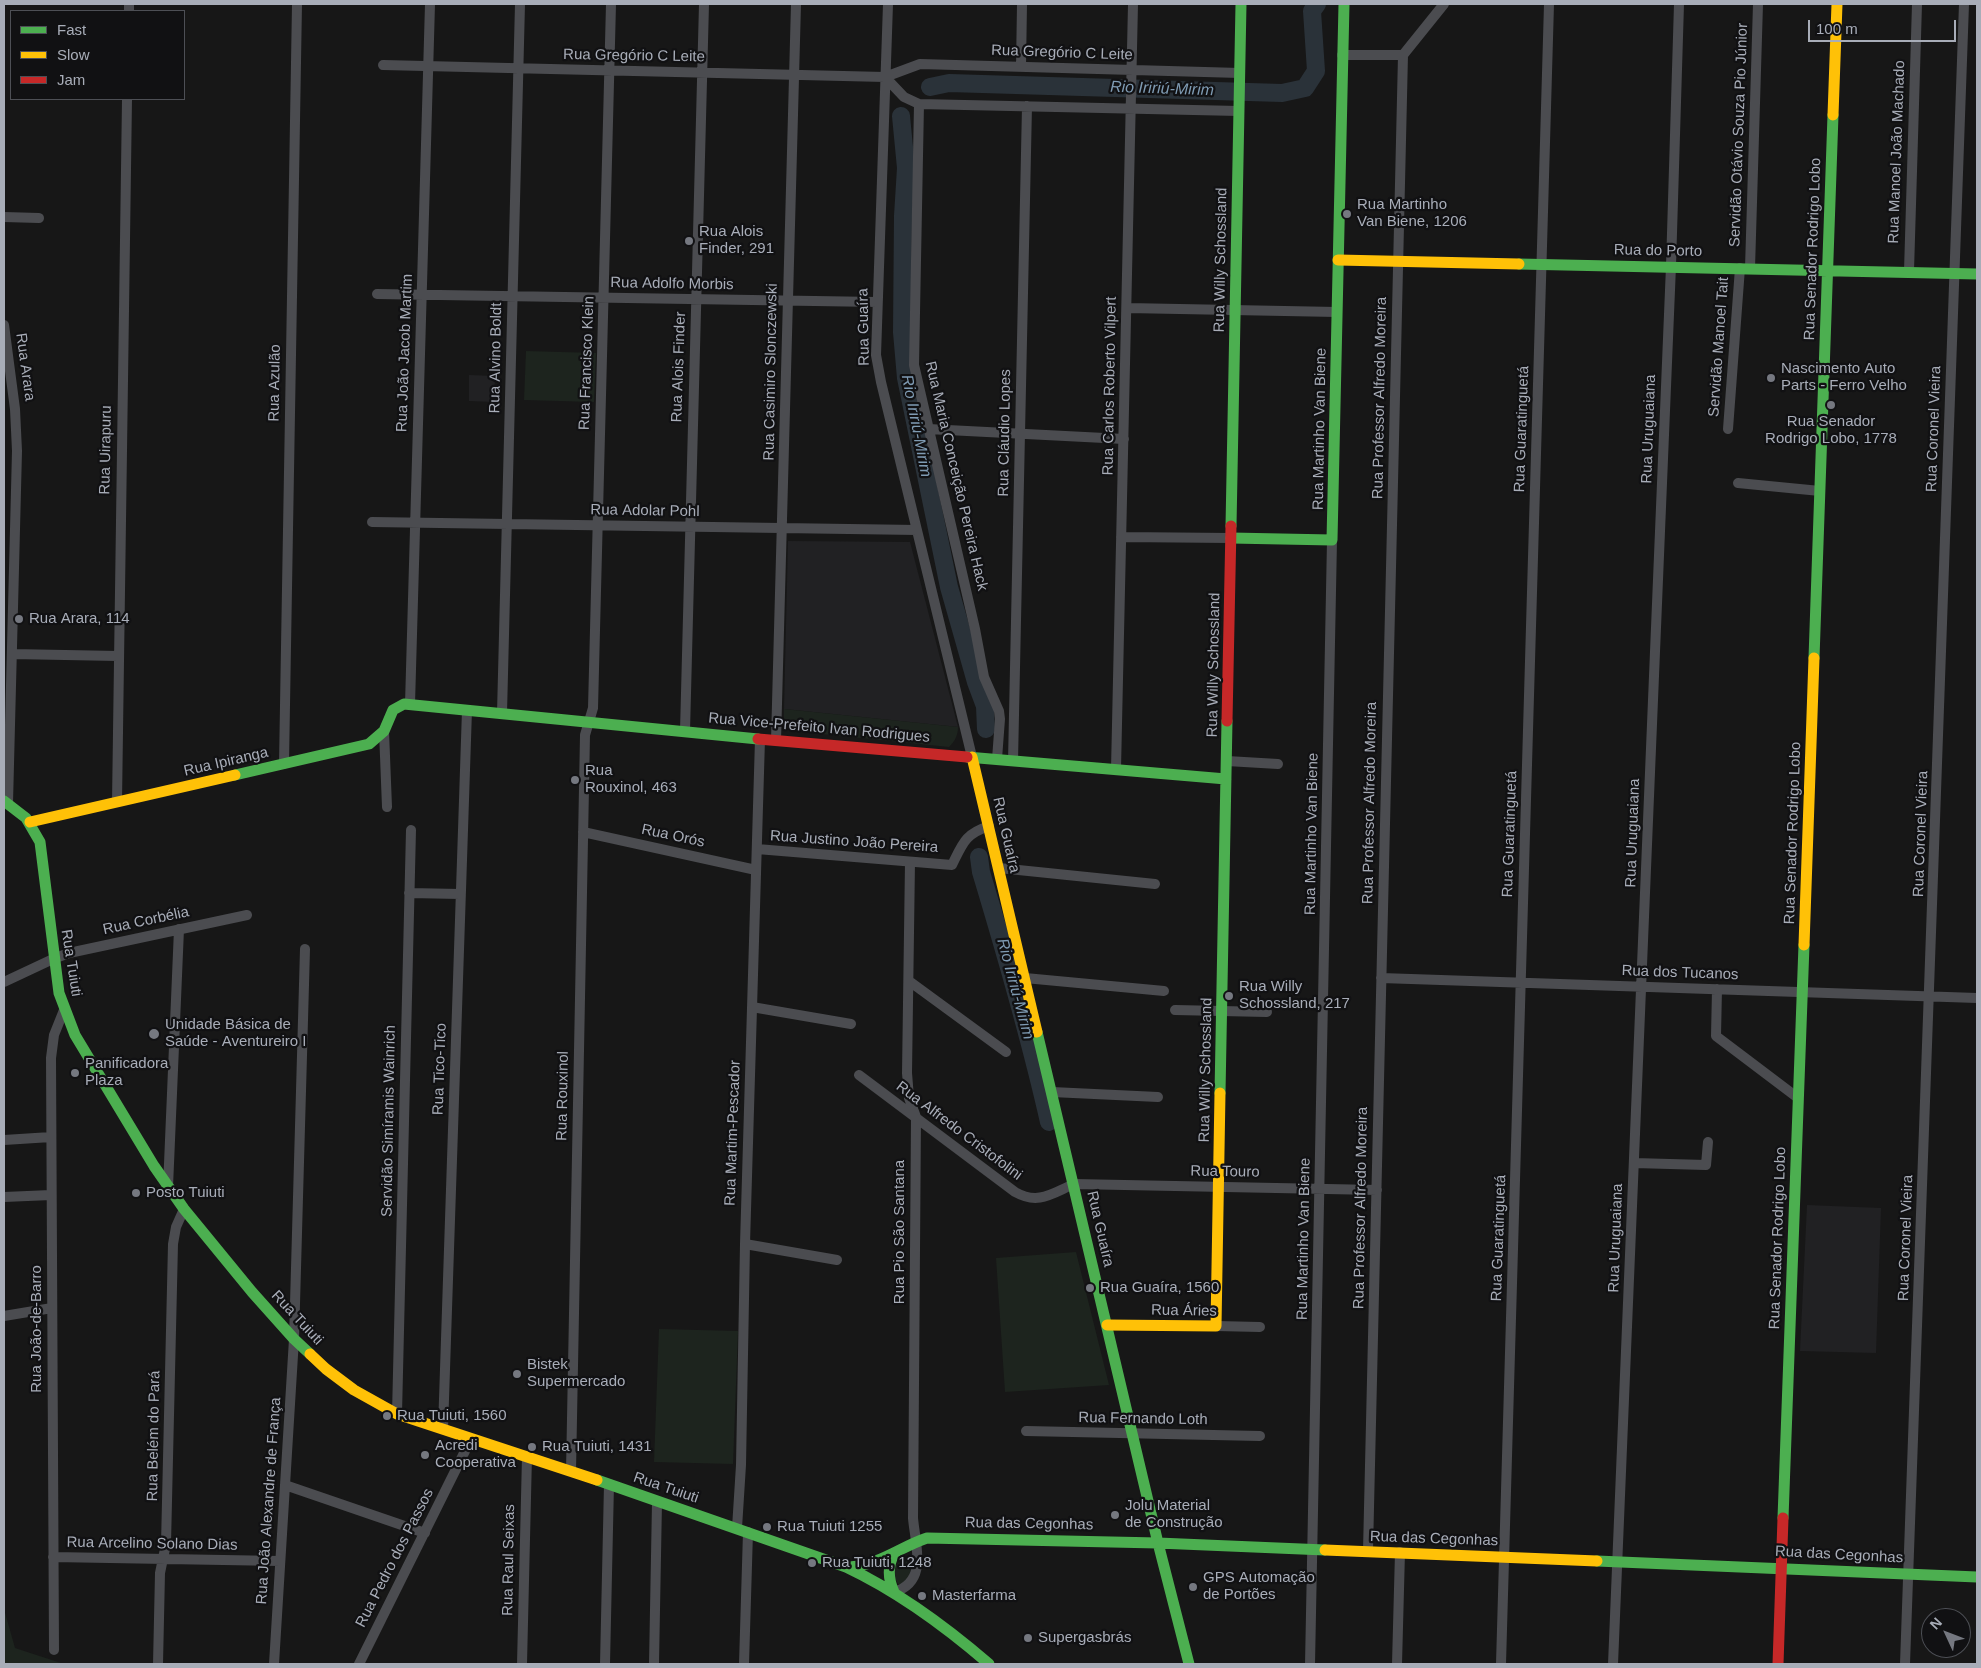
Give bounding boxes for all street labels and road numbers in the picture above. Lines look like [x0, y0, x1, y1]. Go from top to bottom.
street label: Servidão Otávio Souza Pio Júnior [1726, 23, 1752, 247]
street label: Rua Gregório C Leite [991, 42, 1133, 64]
street label: Rua Gregório C Leite [563, 46, 705, 66]
street label: Rua Manoel João Machado [1885, 60, 1909, 244]
street label: Rua Senador Rodrigo Lobo [1801, 157, 1825, 341]
street label: Rua Willy Schossland [1211, 187, 1231, 333]
street label: Rua do Porto [1614, 241, 1702, 261]
street label: Rua João Jacob Martim [393, 274, 417, 432]
street label: Rua Adolfo Morbis [610, 274, 734, 294]
street label: Servidão Manoel Tait [1705, 277, 1733, 417]
street label: Rua Casimiro Slonczewski [760, 283, 782, 461]
street label: Rua Guaíra [854, 288, 874, 366]
street label: Rua Francisco Klein [576, 296, 598, 430]
street label: Rua Carlos Roberto Vilpert [1099, 296, 1121, 476]
street label: Rua Professor Alfredo Moreira [1369, 297, 1391, 499]
street label: Rua Alvino Boldt [486, 302, 506, 414]
street label: Rua Alois Finder [668, 311, 690, 423]
street label: Rua Arara [11, 332, 39, 402]
street label: Rua Azulão [265, 344, 285, 422]
street label: Rua Martinho Van Biene [1310, 348, 1330, 510]
street label: Rua Maria Conceição Pereira Hack [921, 359, 991, 593]
street label: Rua Guaratinguetá [1511, 365, 1533, 493]
street label: Rua Coronel Vieira [1923, 365, 1945, 493]
street label: Rua Cláudio Lopes [995, 369, 1015, 497]
street label: Rua Uruguaiana [1638, 374, 1660, 484]
street label: Rua Uirapuru [96, 405, 116, 495]
street label: Rua Adolar Pohl [590, 501, 700, 521]
street label: Rua Willy Schossland [1204, 592, 1224, 738]
street label: Rua Professor Alfredo Moreira [1359, 702, 1381, 904]
street label: Rua Vice-Prefeito Ivan Rodrigues [707, 709, 931, 747]
street label: Rua Senador Rodrigo Lobo [1781, 741, 1805, 925]
street label: Rua Ipiranga [182, 744, 270, 780]
street label: Rua Martinho Van Biene [1302, 753, 1322, 915]
street label: Rua Guaratinguetá [1499, 770, 1521, 898]
street label: Rua Coronel Vieira [1910, 770, 1932, 898]
street label: Rua Uruguaiana [1622, 778, 1644, 888]
street label: Rua Guaíra [989, 795, 1023, 875]
street label: Rua Orós [640, 821, 706, 851]
street label: Rua Justino João Pereira [769, 827, 939, 857]
street label: Rua Corbélia [101, 903, 191, 939]
street label: Rua Tuiuti [57, 928, 85, 998]
street label: Rua dos Tucanos [1621, 962, 1739, 984]
street label: Rua Willy Schossland [1196, 997, 1216, 1143]
street label: Rua Tico-Tico [429, 1023, 451, 1115]
street label: Servidão Simíramis Wainrich [378, 1025, 400, 1217]
street label: Rua Rouxinol [553, 1051, 573, 1141]
street label: Rua Martim-Pescador [721, 1060, 745, 1206]
street label: Rua Alfredo Cristofolini [892, 1078, 1026, 1184]
street label: Rua Professor Alfredo Moreira [1350, 1107, 1372, 1309]
street label: Rua Senador Rodrigo Lobo [1766, 1146, 1790, 1330]
street label: Rua Martinho Van Biene [1294, 1158, 1314, 1320]
street label: Rua Pio São Santana [891, 1160, 909, 1304]
street label: Rua Touro [1190, 1162, 1260, 1182]
street label: Rua Guaratinguetá [1488, 1174, 1510, 1302]
street label: Rua Coronel Vieira [1895, 1174, 1917, 1302]
street label: Rua Uruguaiana [1605, 1183, 1627, 1293]
street label: Rua Guaíra [1083, 1189, 1117, 1269]
street label: Rua João-de-Barro [28, 1265, 46, 1393]
street label: Rua Tuiuti [267, 1287, 327, 1349]
street label: Rua Áries [1151, 1301, 1217, 1321]
street label: Rua Belém do Pará [144, 1370, 164, 1502]
street label: Rua João Alexandre de França [253, 1397, 285, 1605]
street label: Rua Fernando Loth [1078, 1409, 1208, 1429]
street label: Rua Tuiuti [631, 1468, 701, 1508]
street label: Rua Pedro dos Passos [352, 1486, 438, 1630]
street label: Rua Raul Seixas [499, 1504, 519, 1616]
street label: Rua das Cegonhas [965, 1514, 1093, 1534]
street label: Rua das Cegonhas [1370, 1528, 1498, 1550]
street label: Rua Arcelino Solano Dias [66, 1534, 238, 1554]
street label: Rua das Cegonhas [1774, 1543, 1904, 1567]

